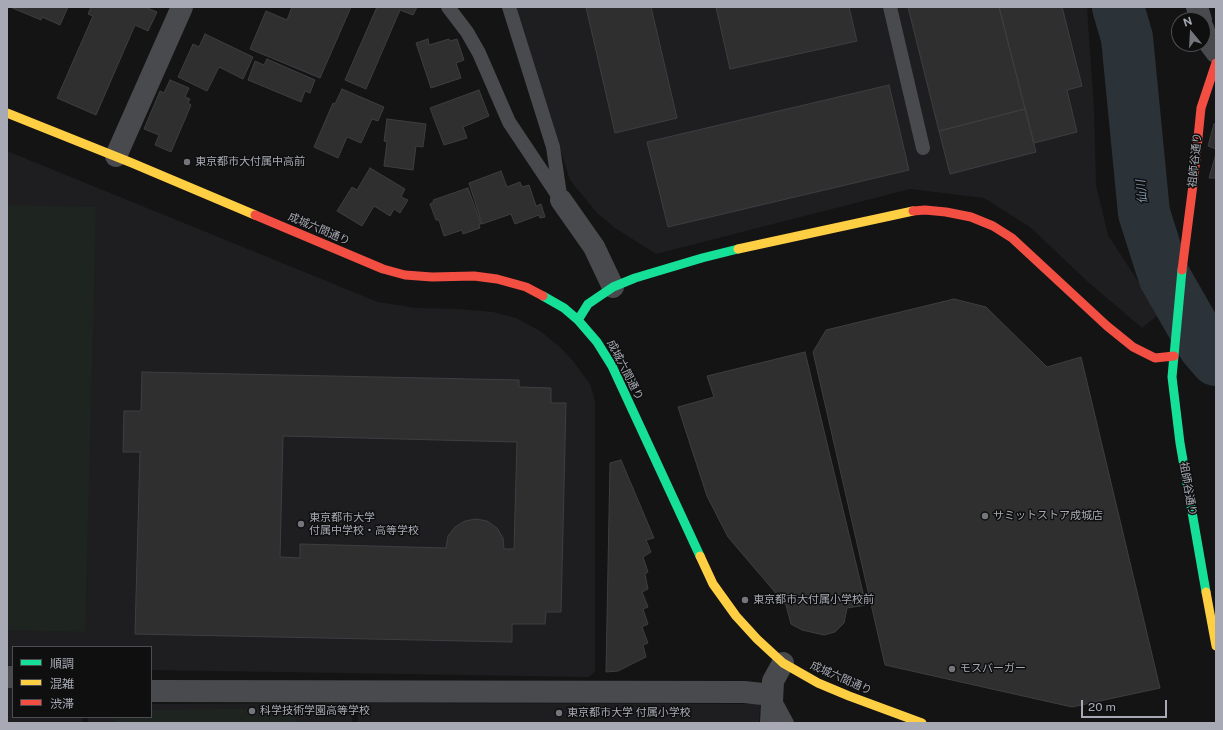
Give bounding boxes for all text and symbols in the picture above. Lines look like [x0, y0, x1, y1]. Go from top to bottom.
north arrow [1171, 12, 1211, 52]
text: N [1182, 15, 1194, 29]
street label: 祖師谷通り [1186, 132, 1204, 188]
place label: 東京都市大付属中高前 [195, 155, 305, 169]
marker: 東京都市大付属中高前 [182, 157, 192, 167]
water label: 仙川 [1134, 179, 1150, 205]
street label: 成城六間通り [286, 210, 352, 248]
street label: 成城六間通り [604, 338, 646, 402]
street label: 祖師谷通り [1177, 461, 1199, 517]
place label: サミットストア成城店 [993, 509, 1103, 523]
place label: 東京都市大学 付属中学校・高等学校 [309, 511, 419, 537]
marker: サミットストア成城店 [980, 511, 990, 521]
marker: 東京都市大学 付属中学校・高等学校 [296, 519, 306, 529]
place label: 東京都市大付属小学校前 [753, 593, 874, 607]
marker: 東京都市大付属小学校前 [740, 595, 750, 605]
legend [12, 646, 152, 718]
text: 順調 [50, 657, 74, 671]
street label: 成城六間通り [808, 659, 874, 697]
place label: モスバーガー [960, 662, 1026, 676]
marker: モスバーガー [947, 664, 957, 674]
text: 混雑 [50, 677, 74, 691]
scale bar [1083, 692, 1169, 718]
text: 渋滞 [50, 697, 74, 711]
text: 20 m [1088, 700, 1116, 714]
place label: 科学技術学園高等学校 [260, 704, 370, 718]
marker: 科学技術学園高等学校 [247, 706, 257, 716]
place label: 東京都市大学 付属小学校 [567, 706, 691, 720]
marker: 東京都市大学 付属小学校 [554, 708, 564, 718]

